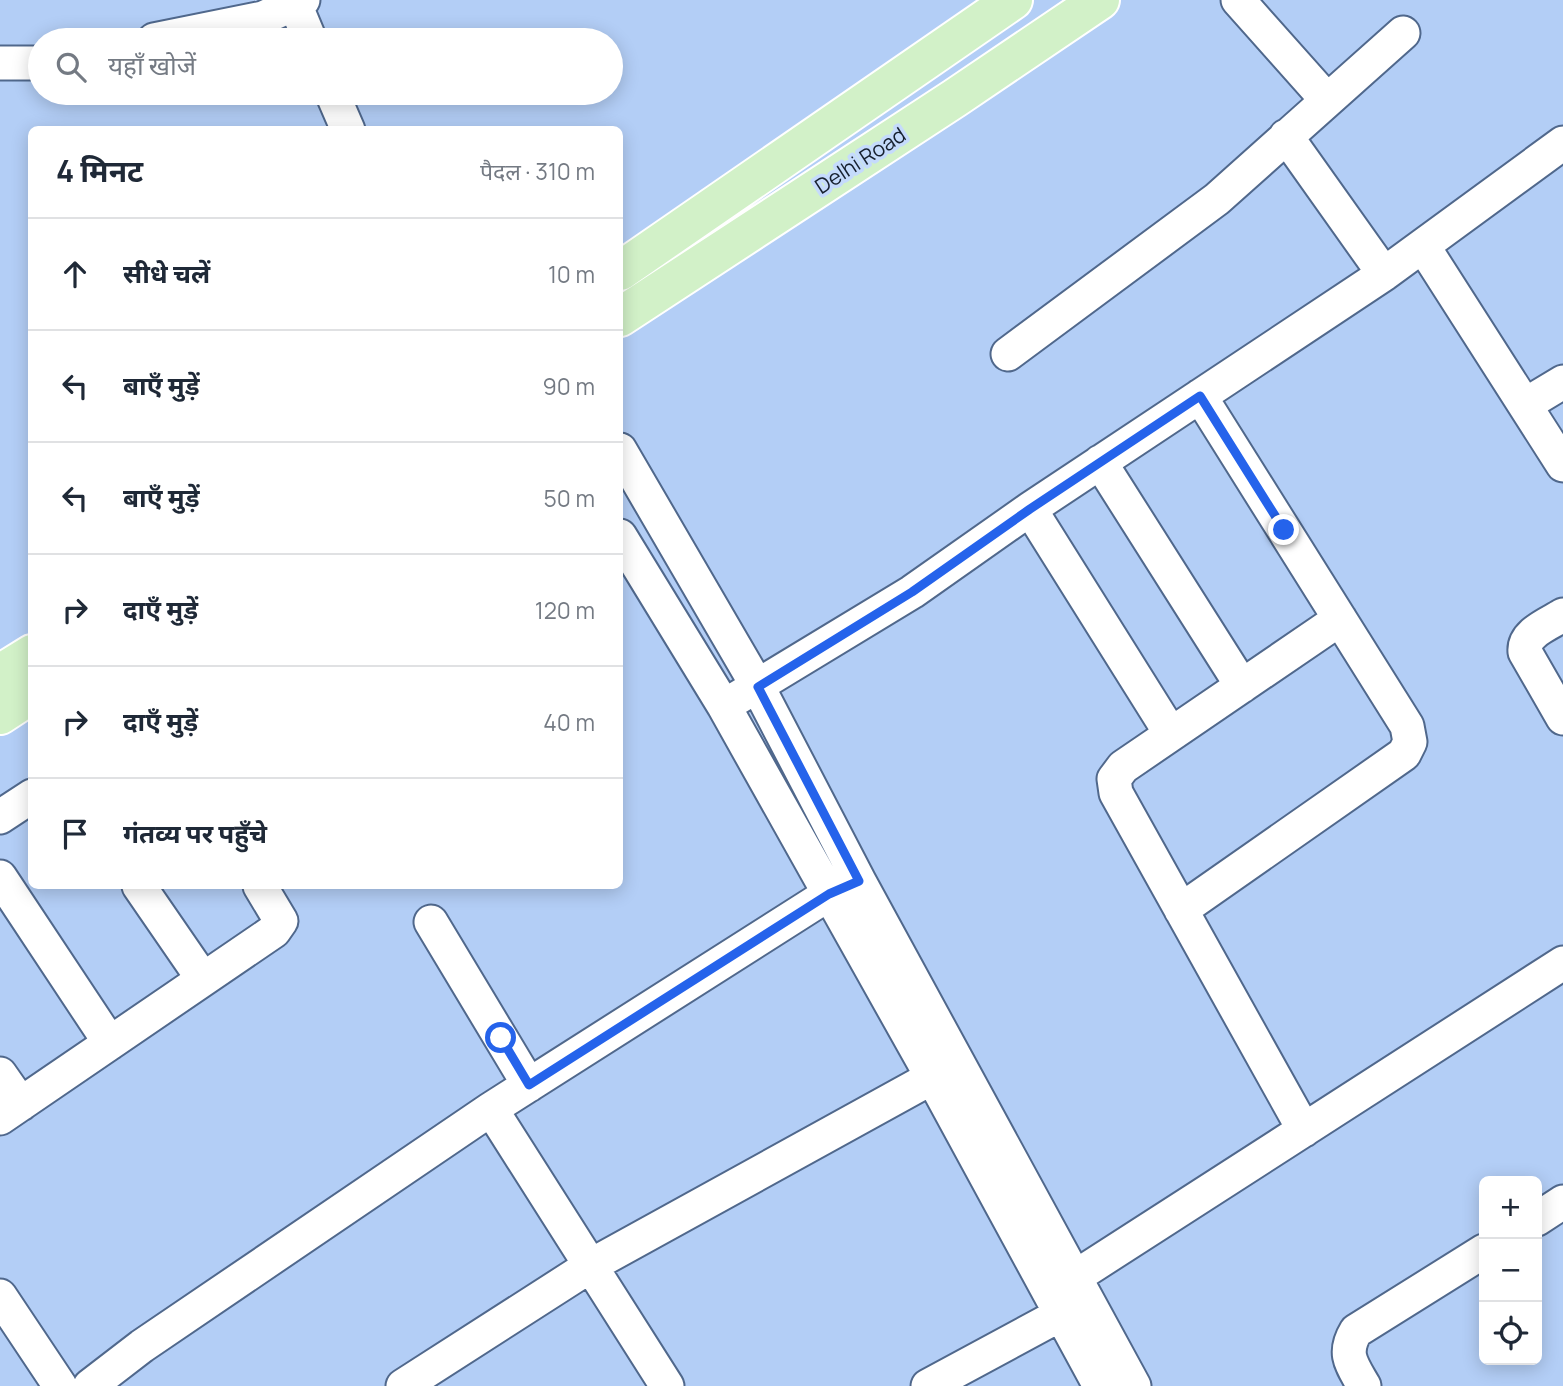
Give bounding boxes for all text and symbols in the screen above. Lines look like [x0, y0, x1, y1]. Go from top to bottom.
search box [28, 28, 623, 105]
text: यहाँ खोजें [108, 47, 196, 83]
icon: search [52, 48, 90, 86]
street label: Delhi Road [809, 120, 911, 200]
text: 4 मिनट [56, 150, 143, 191]
text: पैदल · 310 m [480, 155, 595, 187]
icon: ahead [56, 255, 94, 293]
text: सीधे चलें [123, 255, 210, 291]
text: 10 m [548, 258, 595, 290]
icon: left [56, 367, 94, 405]
text: बाएँ मुड़ें [123, 367, 200, 403]
text: 90 m [543, 370, 595, 402]
icon: left [56, 479, 94, 517]
text: बाएँ मुड़ें [123, 479, 200, 515]
text: 50 m [544, 482, 595, 514]
route end [1268, 514, 1299, 545]
icon: right [56, 591, 94, 629]
text: दाएँ मुड़ें [123, 591, 198, 627]
text: 120 m [535, 594, 595, 626]
icon: right [56, 703, 94, 741]
text: दाएँ मुड़ें [123, 703, 198, 739]
text: 40 m [543, 706, 595, 738]
icon: arrive [56, 815, 94, 853]
text: गंतव्य पर पहुँचे [123, 815, 267, 851]
route start [485, 1022, 516, 1053]
map controls [1479, 1176, 1542, 1365]
button: + [1479, 1176, 1542, 1239]
button: − [1479, 1239, 1542, 1302]
button: locate [1479, 1302, 1542, 1365]

